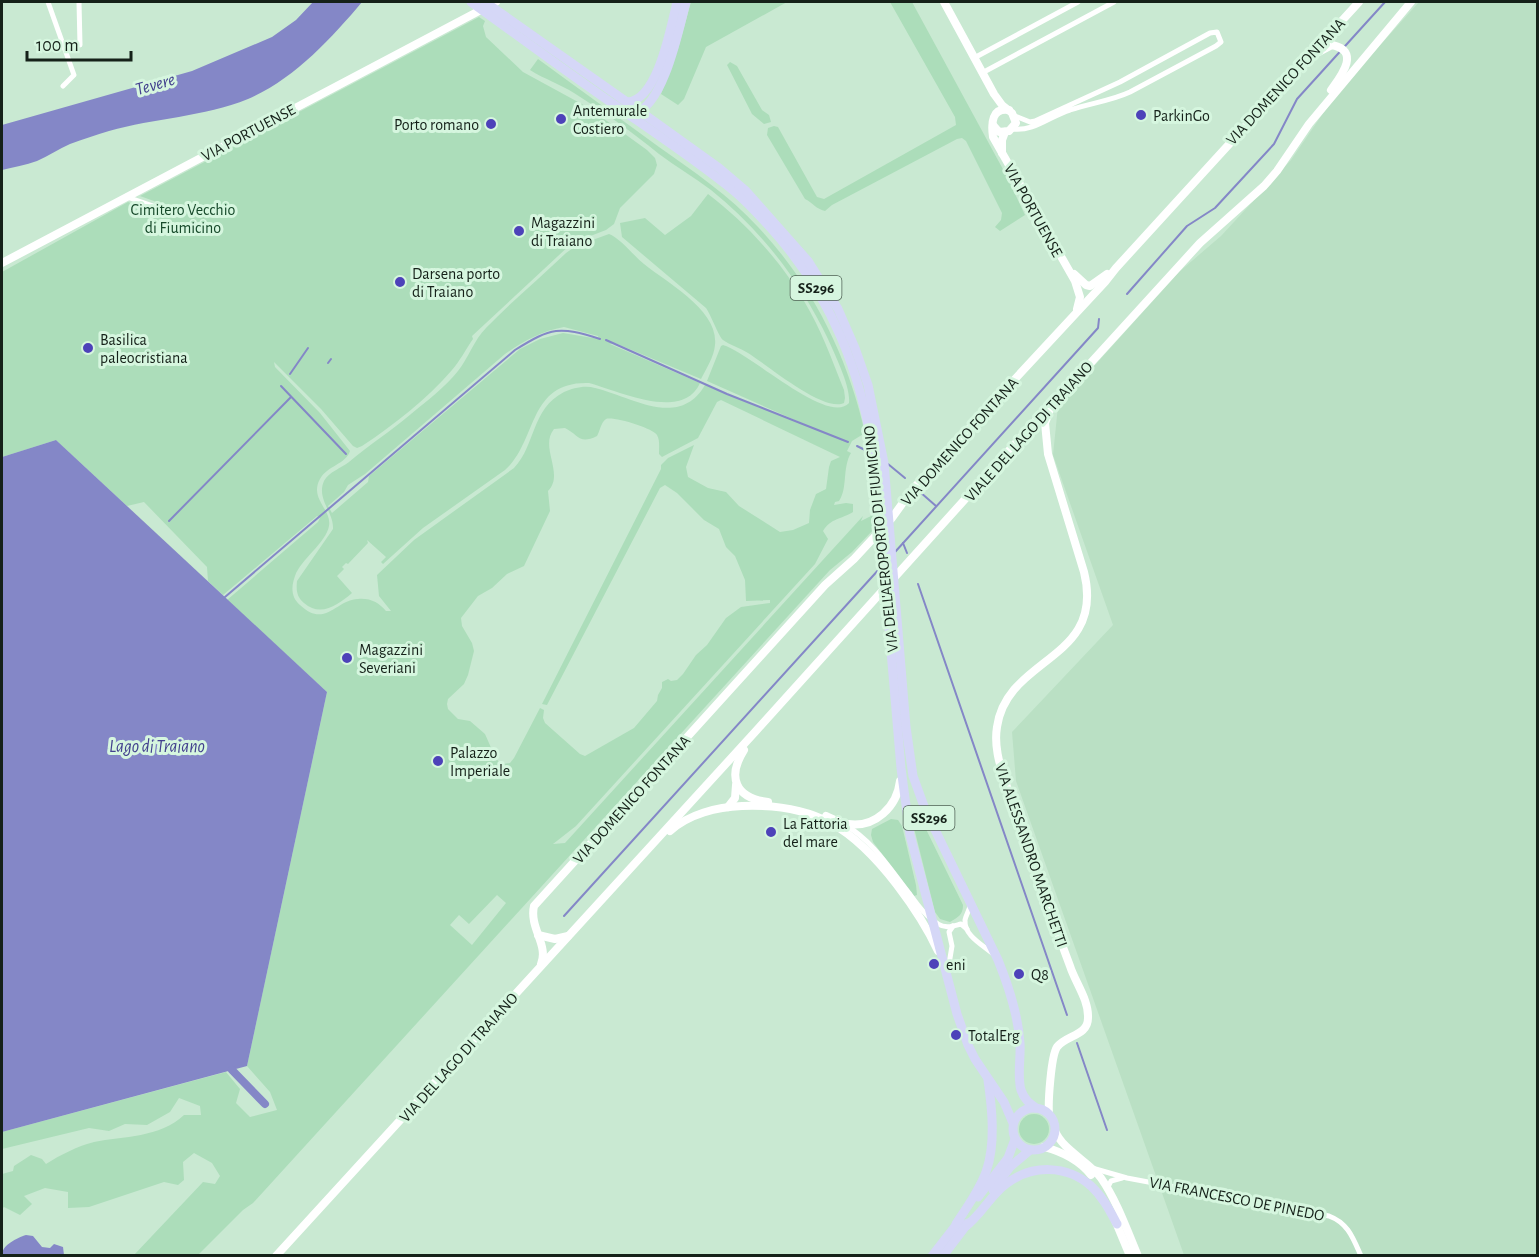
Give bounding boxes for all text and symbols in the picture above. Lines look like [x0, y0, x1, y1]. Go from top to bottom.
street label: VIA DOMENICO FONTANA [1223, 15, 1348, 148]
scale bar [27, 24, 130, 62]
text: 100 m [36, 37, 79, 55]
water label: Tevere [133, 71, 177, 99]
street label: VIA PORTUENSE [199, 101, 298, 164]
place label: Antemurale Costiero [573, 103, 647, 137]
marker: ParkinGo [1134, 108, 1148, 122]
place label: ParkinGo [1153, 108, 1210, 124]
marker: Antemurale Costiero [554, 112, 568, 126]
place label: Porto romano [394, 117, 479, 133]
marker: Porto romano [484, 117, 498, 131]
street label: VIA PORTUENSE [1001, 161, 1065, 260]
park label: Cimitero Vecchio di Fiumicino [131, 202, 236, 236]
place label: Magazzini di Traiano [531, 215, 595, 249]
marker: Magazzini di Traiano [512, 224, 526, 238]
place label: Darsena porto di Traiano [412, 266, 500, 300]
marker: Darsena porto di Traiano [393, 275, 407, 289]
road number: SS296 [790, 276, 842, 300]
place label: Basilica paleocristiana [100, 332, 188, 366]
marker: Basilica paleocristiana [81, 341, 95, 355]
street label: VIALE DEL LAGO DI TRAIANO [962, 358, 1096, 505]
street label: VIA DOMENICO FONTANA [898, 375, 1021, 509]
street label: VIA DELL'AEROPORTO DI FIUMICINO [861, 425, 901, 653]
place label: Magazzini Severiani [359, 642, 423, 676]
marker: Magazzini Severiani [340, 651, 354, 665]
street label: VIA DOMENICO FONTANA [570, 733, 693, 867]
water label: Lago di Traiano [109, 738, 205, 756]
place label: Palazzo Imperiale [450, 745, 510, 779]
marker: Palazzo Imperiale [431, 754, 445, 768]
street label: VIA ALESSANDRO MARCHETTI [992, 761, 1070, 949]
road number: SS296 [904, 806, 954, 830]
place label: La Fattoria del mare [783, 816, 848, 850]
marker: La Fattoria del mare [764, 825, 778, 839]
marker: eni [927, 957, 941, 971]
place label: eni [946, 957, 966, 973]
marker: Q8 [1012, 967, 1026, 981]
place label: Q8 [1031, 967, 1049, 984]
street label: VIA DEL LAGO DI TRAIANO [397, 990, 521, 1126]
marker: TotalErg [949, 1028, 963, 1042]
place label: TotalErg [968, 1028, 1020, 1044]
street label: VIA FRANCESCO DE PINEDO [1148, 1174, 1326, 1224]

